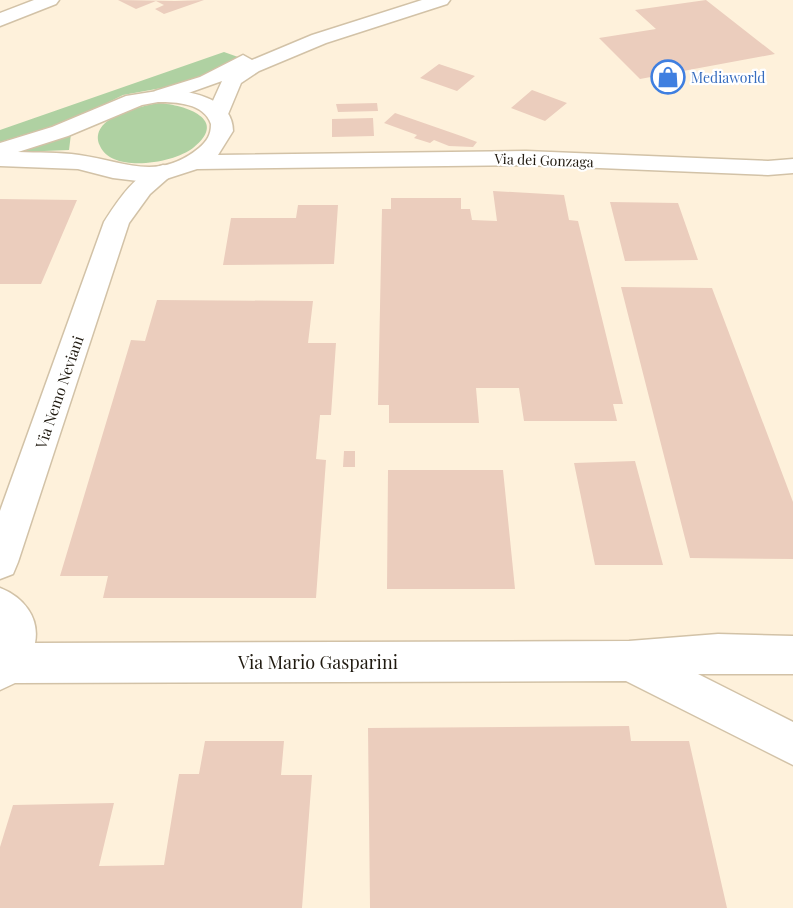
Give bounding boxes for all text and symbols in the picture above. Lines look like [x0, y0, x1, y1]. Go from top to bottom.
shop icon: Mediaworld [650, 59, 686, 95]
place label: Mediaworld [691, 68, 765, 87]
street label: Via dei Gonzaga [493, 149, 594, 171]
street label: Via Nemo Neviani [30, 332, 88, 452]
street label: Via Mario Gasparini [237, 650, 398, 674]

